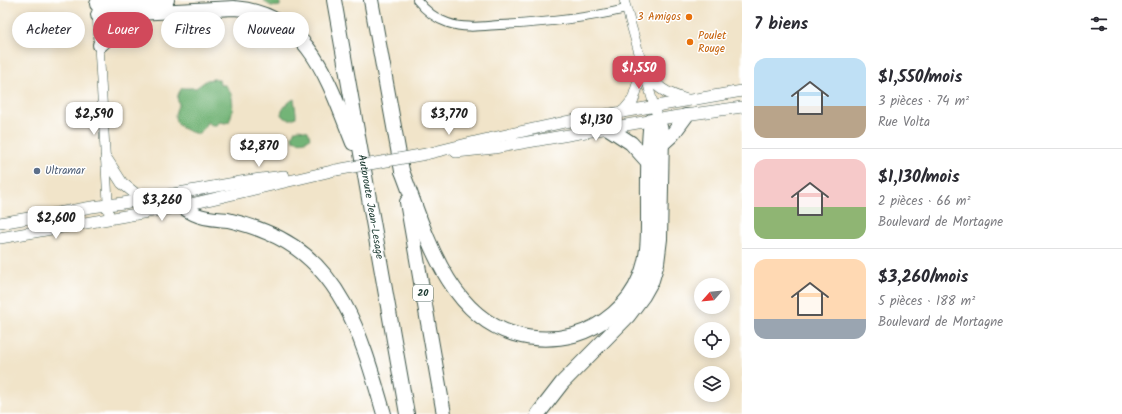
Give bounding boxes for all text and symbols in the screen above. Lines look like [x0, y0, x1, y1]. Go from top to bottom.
place label: 3 Amigos [637, 8, 681, 26]
text: 7 biens [754, 11, 808, 38]
chip: Acheter [12, 12, 85, 48]
chip: Louer [93, 12, 153, 48]
chip: Filtres [161, 12, 225, 48]
chip: Nouveau [233, 12, 309, 48]
marker: 3 Amigos [684, 12, 694, 22]
icon: filters [1088, 13, 1110, 35]
place label: Poulet Rouge [698, 27, 727, 58]
marker: Poulet Rouge [685, 37, 695, 47]
pin: $1,550 [606, 56, 672, 90]
text: $1,550 [622, 58, 656, 79]
text: $1,550/mois [878, 64, 962, 91]
icon: home [786, 74, 834, 122]
text: 3 pièces · 74 m² [878, 91, 969, 112]
pin: $2,590 [61, 102, 127, 136]
pin: $3,770 [416, 102, 482, 136]
text: $2,590 [75, 104, 113, 125]
text: $3,770 [430, 104, 468, 125]
pin: $1,130 [563, 108, 629, 142]
text: $1,130 [580, 110, 612, 131]
text: Rue Volta [878, 112, 930, 133]
pin: $2,870 [226, 134, 292, 168]
text: $2,870 [239, 136, 279, 157]
street label: Autoroute Jean-Lesage [352, 153, 389, 261]
place label: Ultramar [45, 162, 86, 180]
text: $1,130/mois [878, 164, 960, 191]
marker: Ultramar [32, 166, 42, 176]
icon: home [786, 175, 834, 223]
pin: $3,260 [129, 188, 195, 222]
text: $3,260 [142, 190, 182, 211]
text: 2 pièces · 66 m² [878, 191, 970, 212]
pin: $2,600 [23, 206, 89, 240]
text: $2,600 [36, 208, 76, 229]
text: Boulevard de Mortagne [878, 212, 1003, 233]
text: $3,260/mois [878, 264, 969, 291]
icon: home [786, 275, 834, 323]
north arrow [694, 278, 730, 314]
map controls [694, 278, 730, 402]
road number: 20 [413, 285, 433, 301]
text: 5 pièces · 188 m² [878, 291, 975, 312]
text: Boulevard de Mortagne [878, 312, 1003, 333]
button: locate [694, 322, 730, 358]
button: layers [694, 366, 730, 402]

